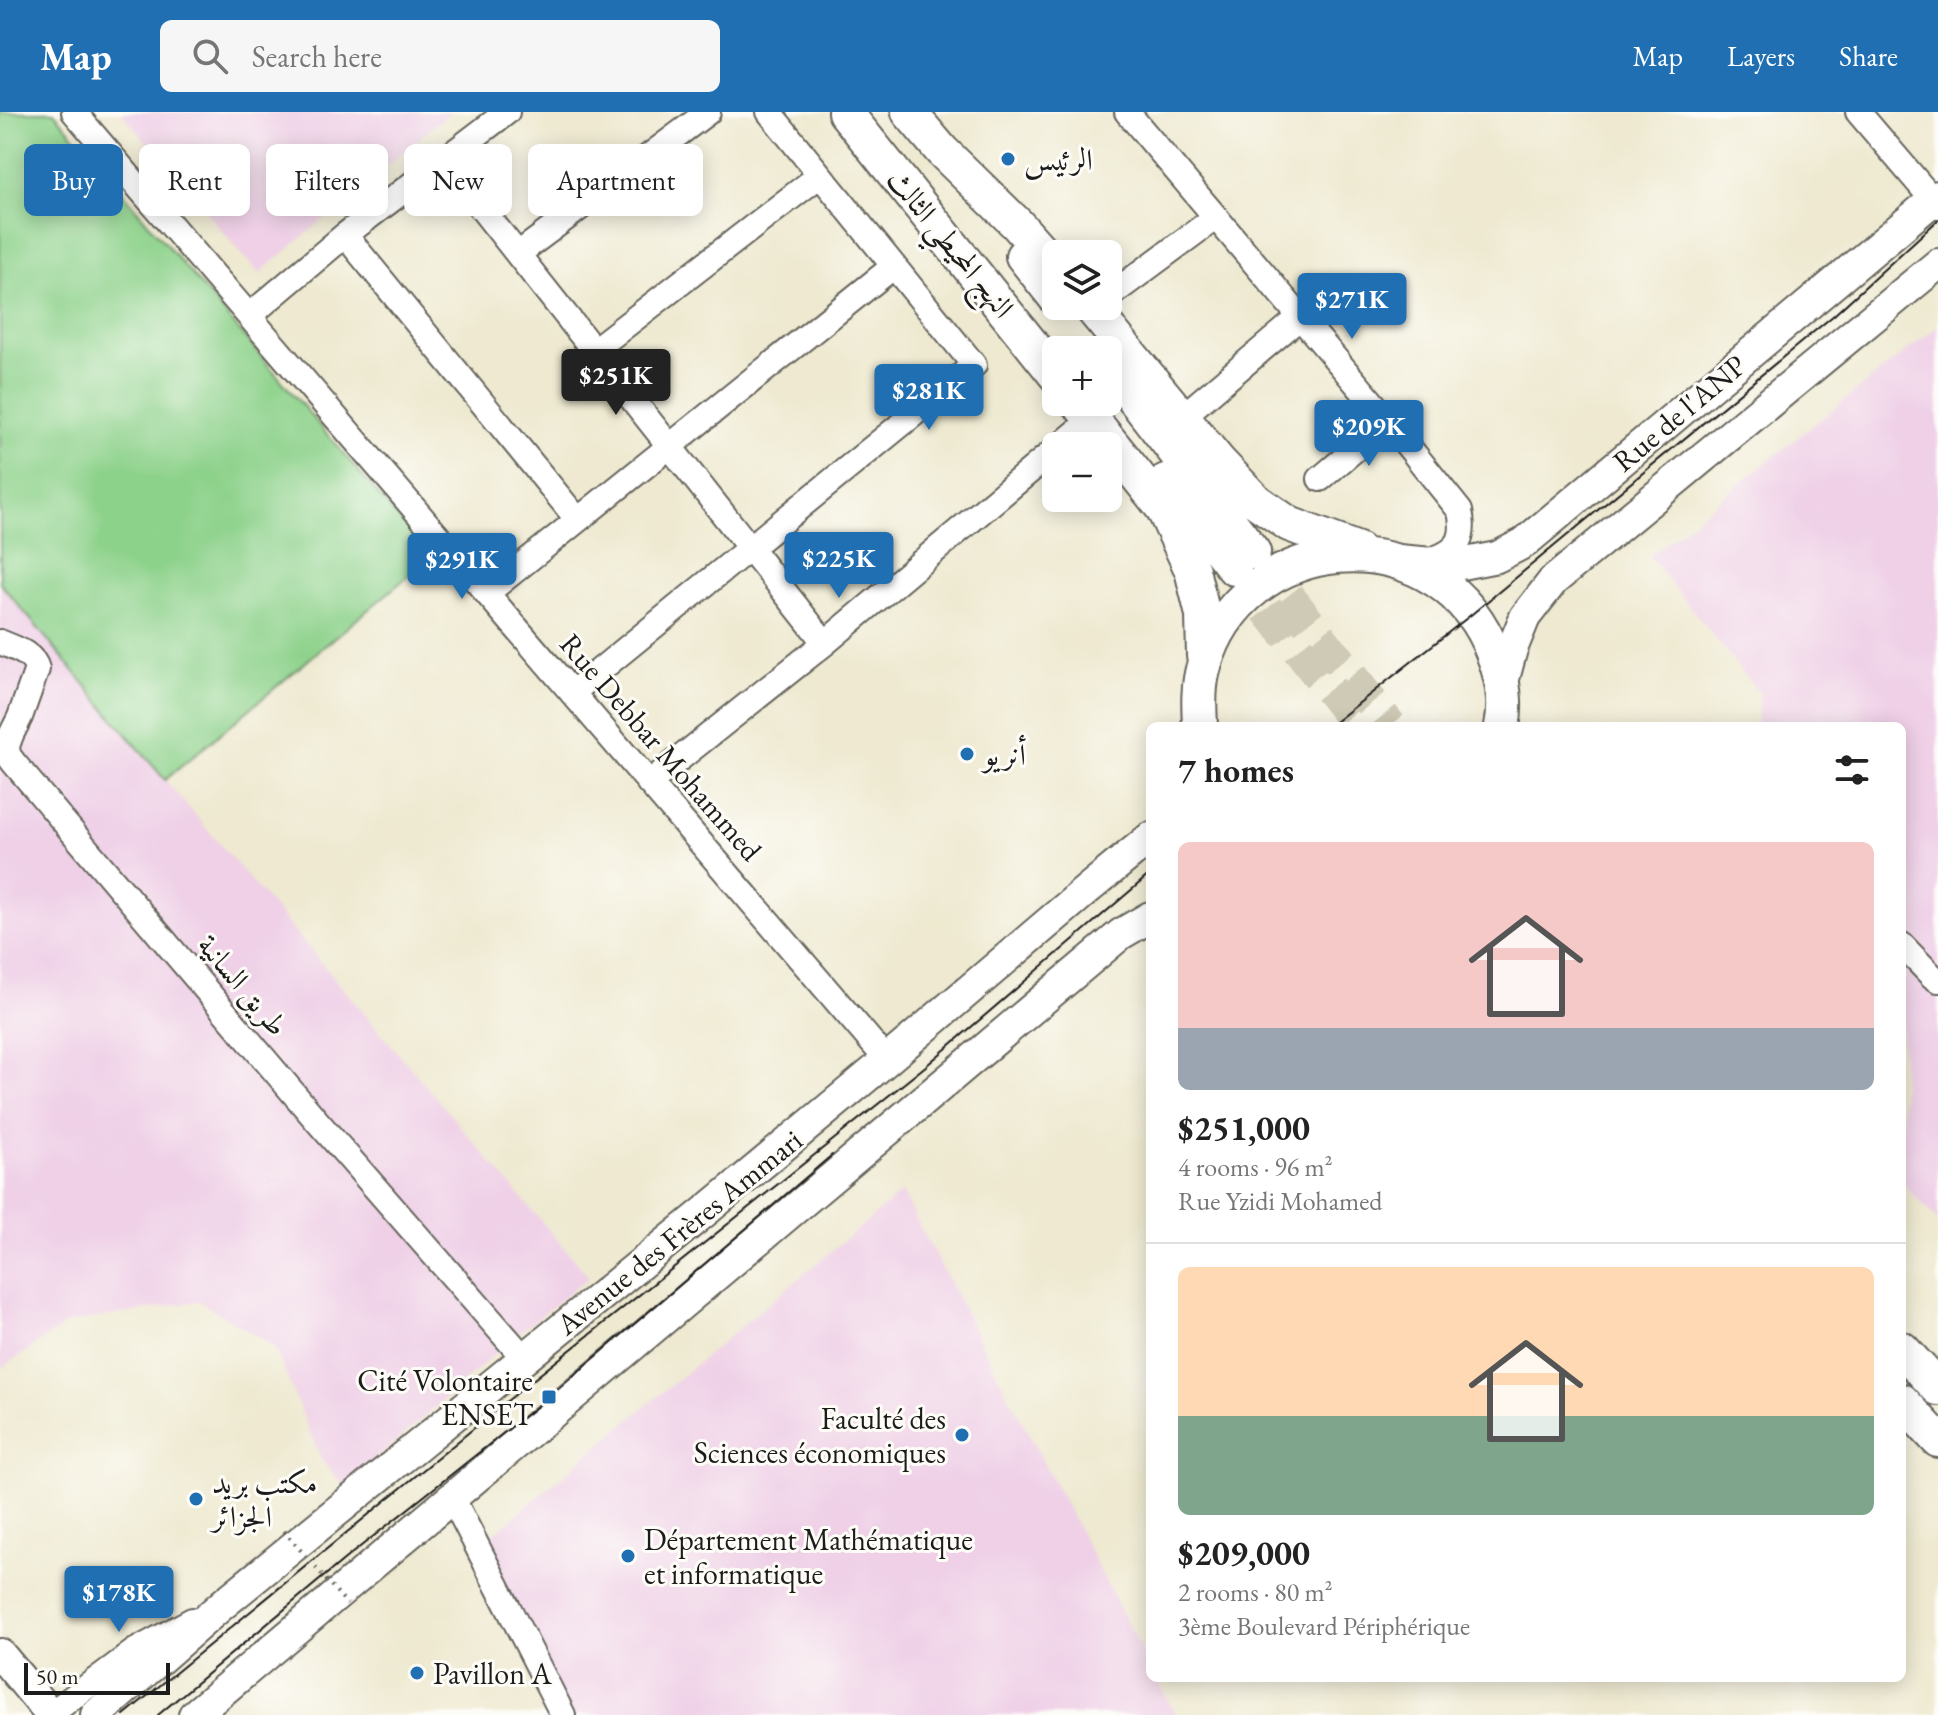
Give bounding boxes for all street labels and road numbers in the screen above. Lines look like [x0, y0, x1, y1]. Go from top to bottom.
street label: النهج المحيطي الثالث [872, 160, 1023, 331]
street label: Rue de l'ANP [1604, 346, 1754, 480]
street label: Rue Debbar Mohammed [551, 625, 771, 869]
street label: طريق السانية [189, 926, 297, 1044]
street label: Avenue des Frères Ammari [547, 1121, 810, 1344]

